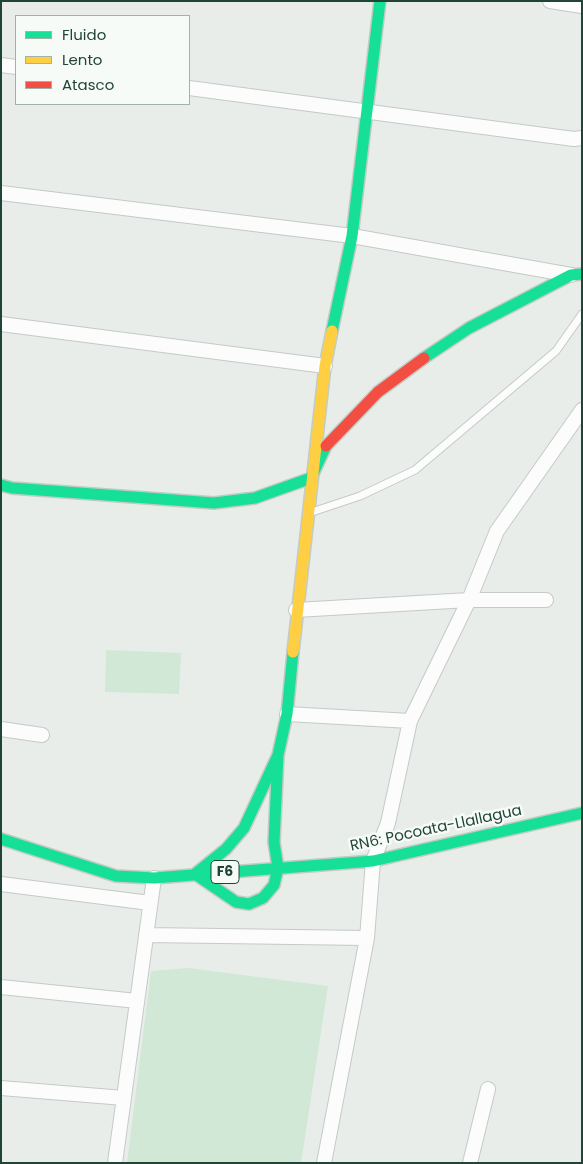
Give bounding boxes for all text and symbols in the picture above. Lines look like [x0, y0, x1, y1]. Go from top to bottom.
legend [15, 15, 190, 105]
text: Fluido [62, 24, 106, 45]
text: Lento [62, 49, 102, 70]
text: Atasco [62, 74, 114, 95]
street label: RN6: Pocoata-Llallagua [348, 802, 524, 856]
road number: F6 [211, 860, 239, 884]

